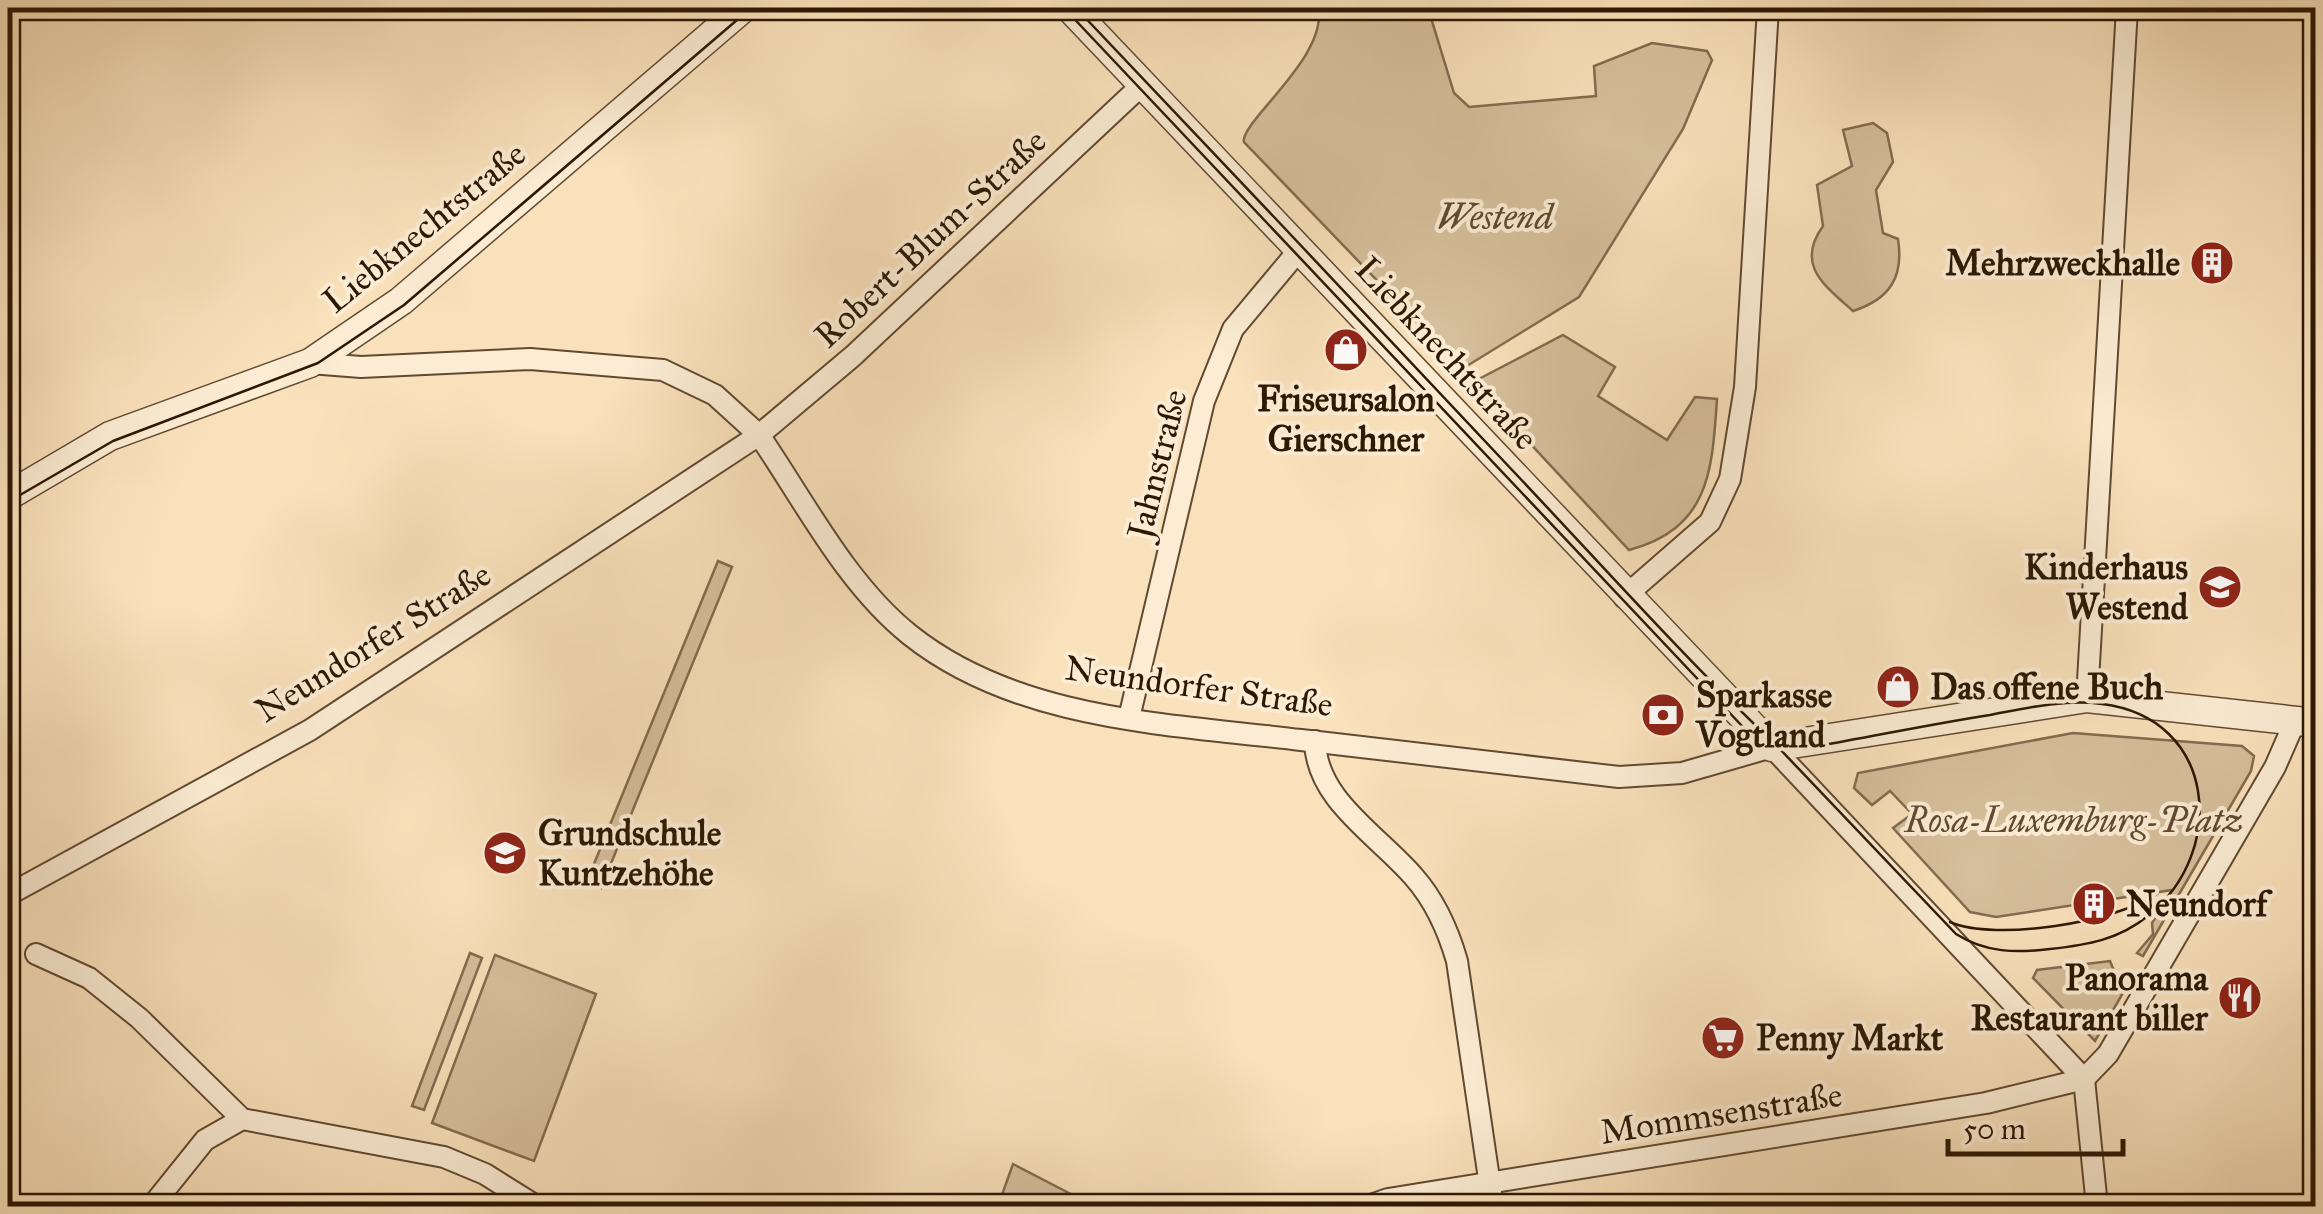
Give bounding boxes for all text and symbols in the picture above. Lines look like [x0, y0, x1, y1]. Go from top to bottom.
street label: Robert-Blum-Straße [805, 120, 1055, 357]
street label: Liebknechtstraße [314, 132, 534, 322]
park label: Westend [1437, 196, 1556, 239]
building icon: Mehrzweckhalle [2189, 240, 2235, 286]
place label: Mehrzweckhalle [1945, 242, 2180, 285]
street label: Liebknechtstraße [1346, 248, 1547, 459]
shop icon: Friseursalon Gierschner [1323, 327, 1369, 373]
place label: Friseursalon Gierschner [1257, 378, 1435, 461]
street label: Jahnstraße [1117, 385, 1197, 547]
place label: Kinderhaus Westend [2024, 546, 2188, 629]
street label: Neundorfer Straße [248, 553, 499, 732]
school or university icon: Kinderhaus Westend [2197, 564, 2243, 610]
street label: Neundorfer Straße [1062, 646, 1335, 727]
shop icon: Das offene Buch [1875, 664, 1921, 710]
place label: Das offene Buch [1930, 666, 2164, 709]
place label: Sparkasse Vogtland [1695, 674, 1833, 757]
bank icon: Sparkasse Vogtland [1640, 692, 1686, 738]
park label: Rosa-Luxemburg-Platz [1903, 799, 2243, 842]
place label: Grundschule Kuntzehöhe [538, 812, 722, 895]
school or university icon: Grundschule Kuntzehöhe [482, 830, 528, 876]
building icon: Neundorf [2071, 881, 2117, 927]
place label: Neundorf [2126, 883, 2273, 926]
place label: Panorama Restaurant biller [1971, 957, 2209, 1040]
restaurant icon: Panorama Restaurant biller [2217, 975, 2263, 1021]
supermarket icon: Penny Markt [1700, 1015, 1746, 1061]
place label: Penny Markt [1756, 1017, 1944, 1060]
street label: Mommsenstraße [1597, 1073, 1845, 1154]
scale bar [1948, 1094, 2123, 1156]
text: 50 m [1963, 1111, 2026, 1147]

